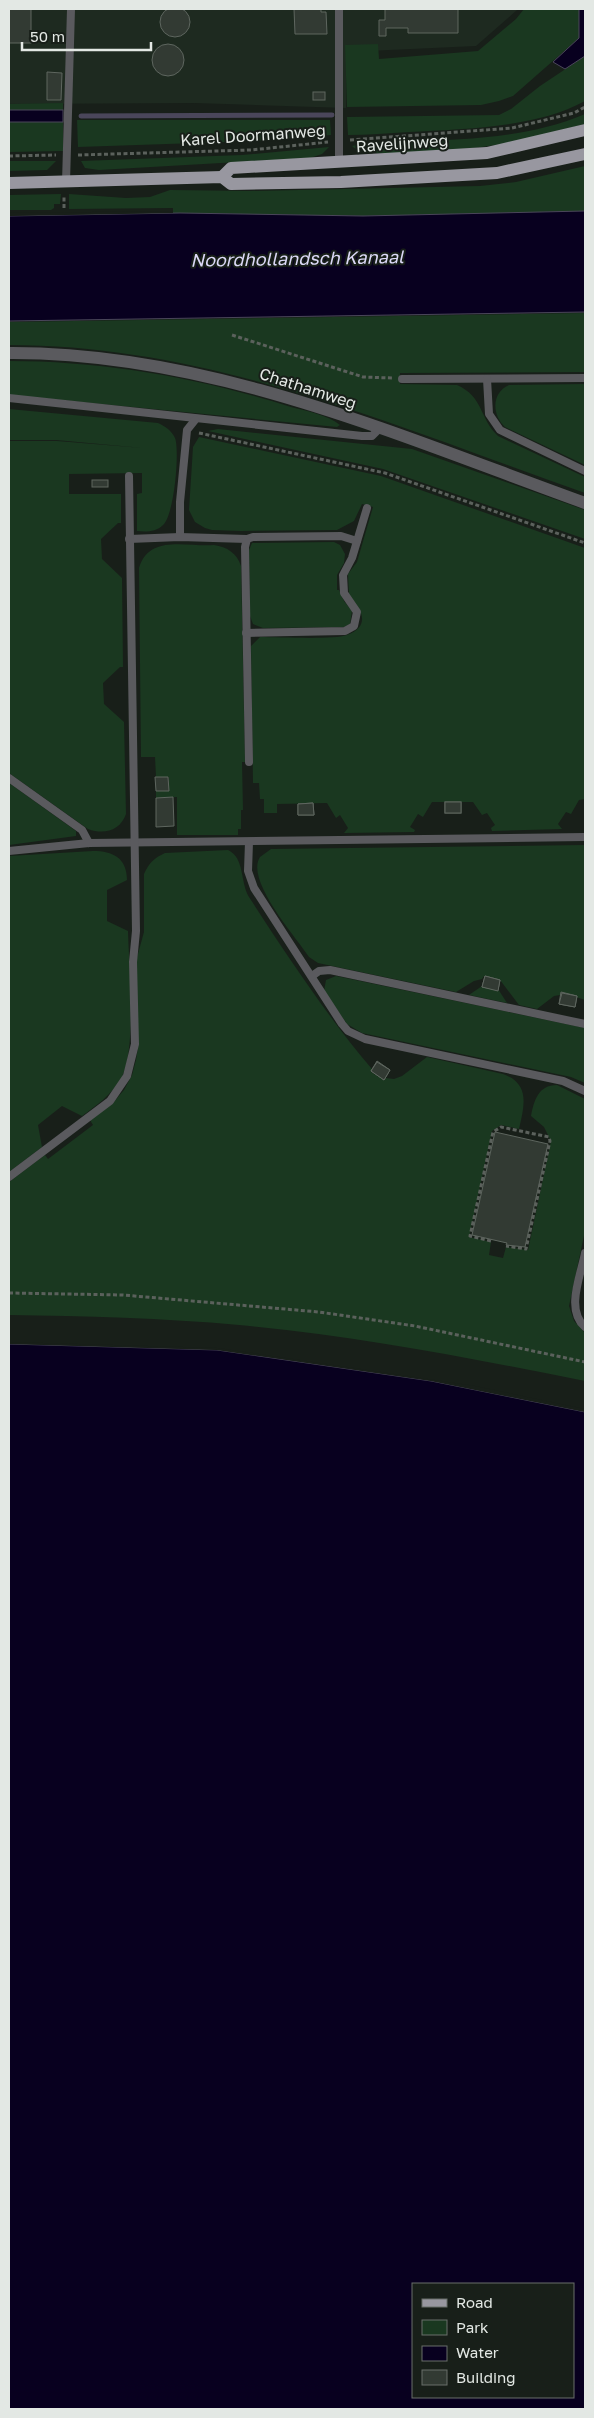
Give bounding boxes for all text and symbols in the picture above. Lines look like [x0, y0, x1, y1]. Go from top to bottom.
scale bar [22, 20, 151, 52]
text: 50 m [30, 27, 65, 45]
street label: Karel Doormanweg [180, 120, 326, 150]
street label: Ravelijnweg [355, 130, 449, 156]
water label: Noordhollandsch Kanaal [190, 245, 405, 271]
street label: Chathamweg [257, 363, 359, 413]
legend [412, 2283, 574, 2398]
text: Road [456, 2293, 493, 2311]
text: Park [456, 2318, 489, 2336]
text: Water [456, 2343, 499, 2361]
text: Building [456, 2368, 516, 2386]

